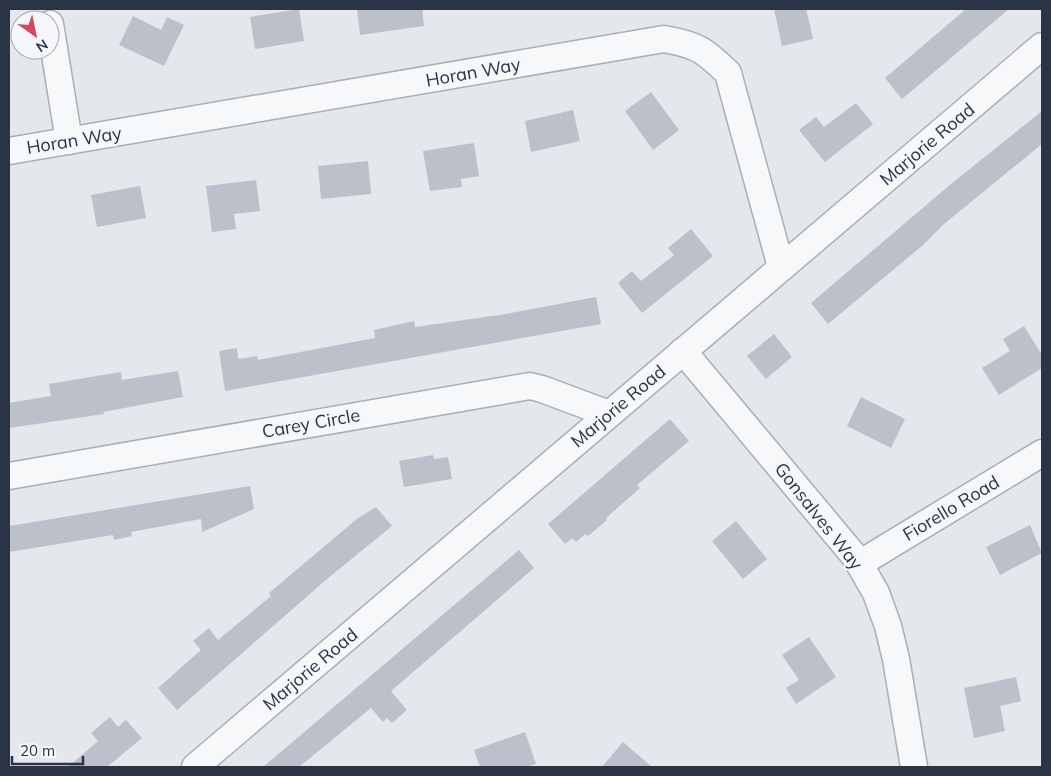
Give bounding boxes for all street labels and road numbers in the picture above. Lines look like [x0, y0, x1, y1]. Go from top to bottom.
street label: Horan Way [424, 52, 523, 92]
street label: Marjorie Road [875, 98, 979, 190]
street label: Horan Way [25, 121, 124, 159]
street label: Marjorie Road [566, 360, 670, 452]
street label: Carey Circle [260, 403, 362, 443]
street label: Gonsalves Way [770, 458, 868, 575]
street label: Fiorello Road [899, 470, 1003, 546]
street label: Marjorie Road [258, 623, 362, 715]

